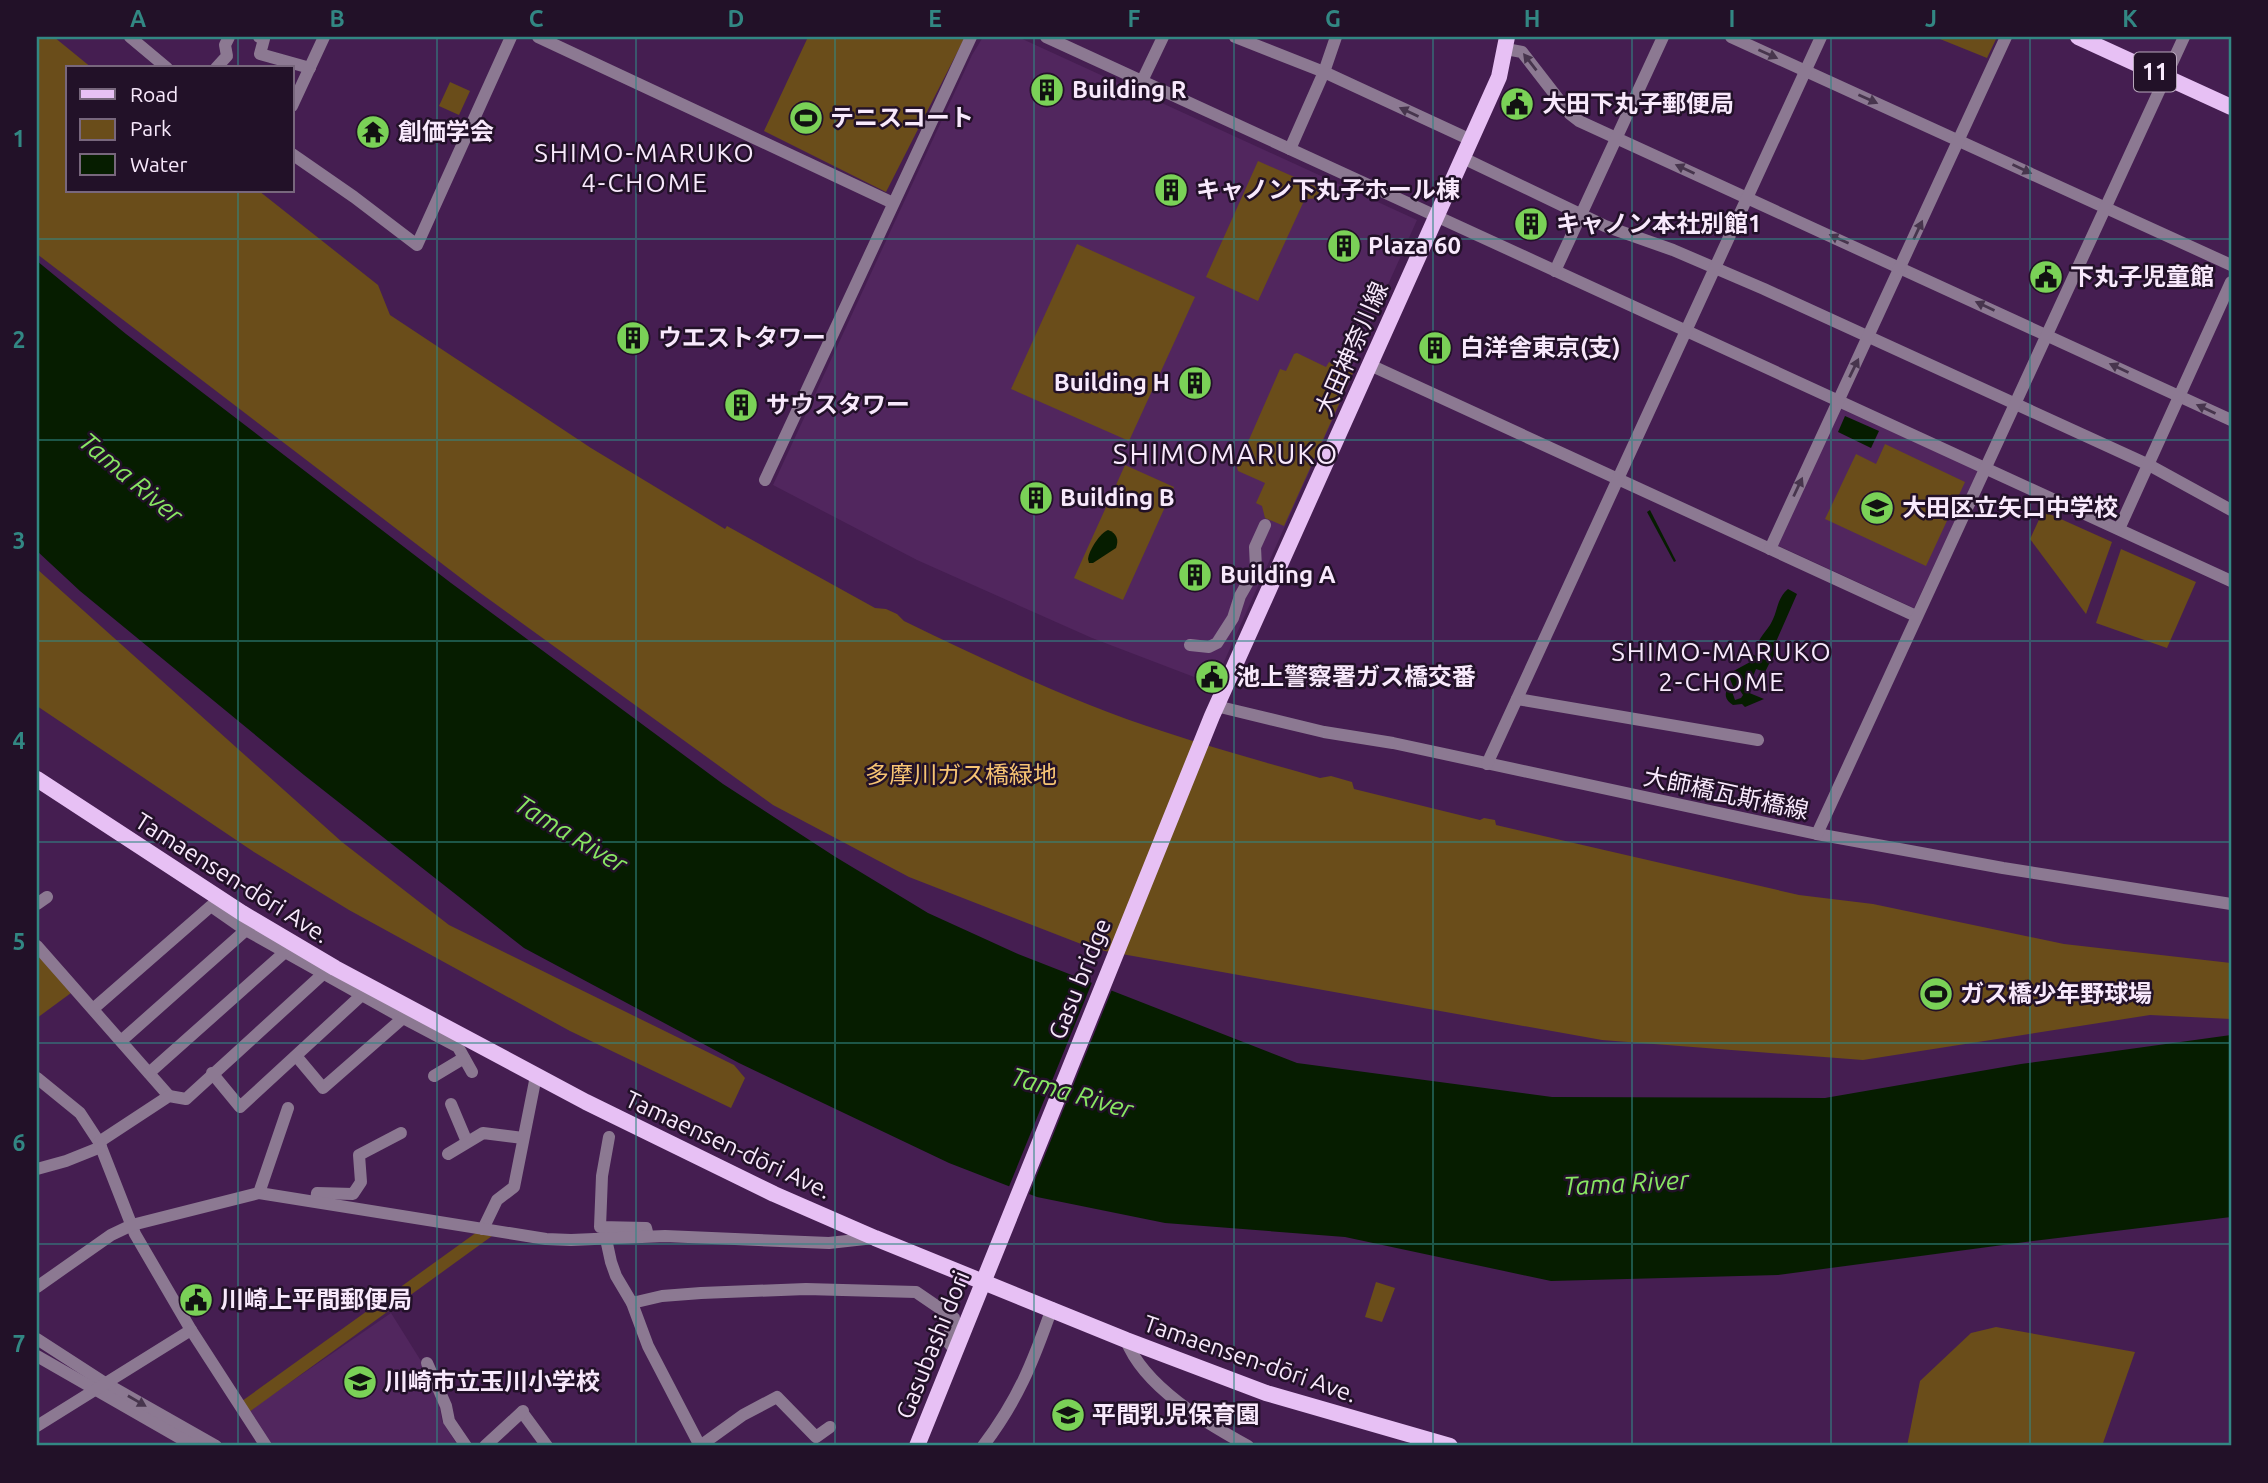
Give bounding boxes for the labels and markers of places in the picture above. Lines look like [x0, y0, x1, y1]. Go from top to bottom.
building icon: Building R [1028, 71, 1066, 109]
place label: Building R [1072, 76, 1187, 103]
public building icon: 大田下丸子郵便局 [1498, 85, 1536, 123]
place label: 大田下丸子郵便局 [1542, 90, 1734, 117]
sports icon: テニスコート [787, 99, 825, 137]
place label: テニスコート [830, 104, 974, 131]
temple icon: 創価学会 [354, 113, 392, 151]
place label: 創価学会 [398, 118, 494, 145]
building icon: キャノン下丸子ホール棟 [1152, 171, 1190, 209]
place label: キャノン下丸子ホール棟 [1196, 176, 1460, 203]
building icon: キャノン本社別館1 [1512, 205, 1550, 243]
place label: キャノン本社別館1 [1556, 210, 1762, 237]
building icon: Plaza 60 [1325, 227, 1363, 265]
place label: Plaza 60 [1368, 232, 1461, 259]
public building icon: 下丸子児童館 [2027, 258, 2065, 296]
place label: 下丸子児童館 [2070, 263, 2214, 290]
building icon: ウエストタワー [614, 319, 652, 357]
place label: ウエストタワー [658, 324, 826, 351]
building icon: 白洋舎東京(支) [1416, 329, 1454, 367]
place label: 白洋舎東京(支) [1460, 334, 1621, 361]
building icon: Building H [1176, 364, 1214, 402]
place label: Building H [1054, 369, 1170, 396]
building icon: サウスタワー [722, 386, 760, 424]
place label: サウスタワー [766, 391, 910, 418]
building icon: Building B [1017, 479, 1055, 517]
place label: Building B [1060, 484, 1175, 511]
school or university icon: 大田区立矢口中学校 [1858, 489, 1896, 527]
place label: 大田区立矢口中学校 [1902, 494, 2118, 521]
building icon: Building A [1176, 556, 1214, 594]
place label: Building A [1220, 561, 1336, 588]
public building icon: 池上警察署ガス橋交番 [1193, 658, 1231, 696]
place label: 池上警察署ガス橋交番 [1236, 663, 1476, 690]
sports icon: ガス橋少年野球場 [1917, 975, 1955, 1013]
place label: ガス橋少年野球場 [1960, 980, 2152, 1007]
public building icon: 川崎上平間郵便局 [177, 1281, 215, 1319]
place label: 川崎上平間郵便局 [220, 1286, 412, 1313]
school or university icon: 川崎市立玉川小学校 [341, 1363, 379, 1401]
place label: 川崎市立玉川小学校 [384, 1368, 600, 1395]
school or university icon: 平間乳児保育園 [1049, 1396, 1087, 1434]
place label: 平間乳児保育園 [1092, 1401, 1260, 1428]

